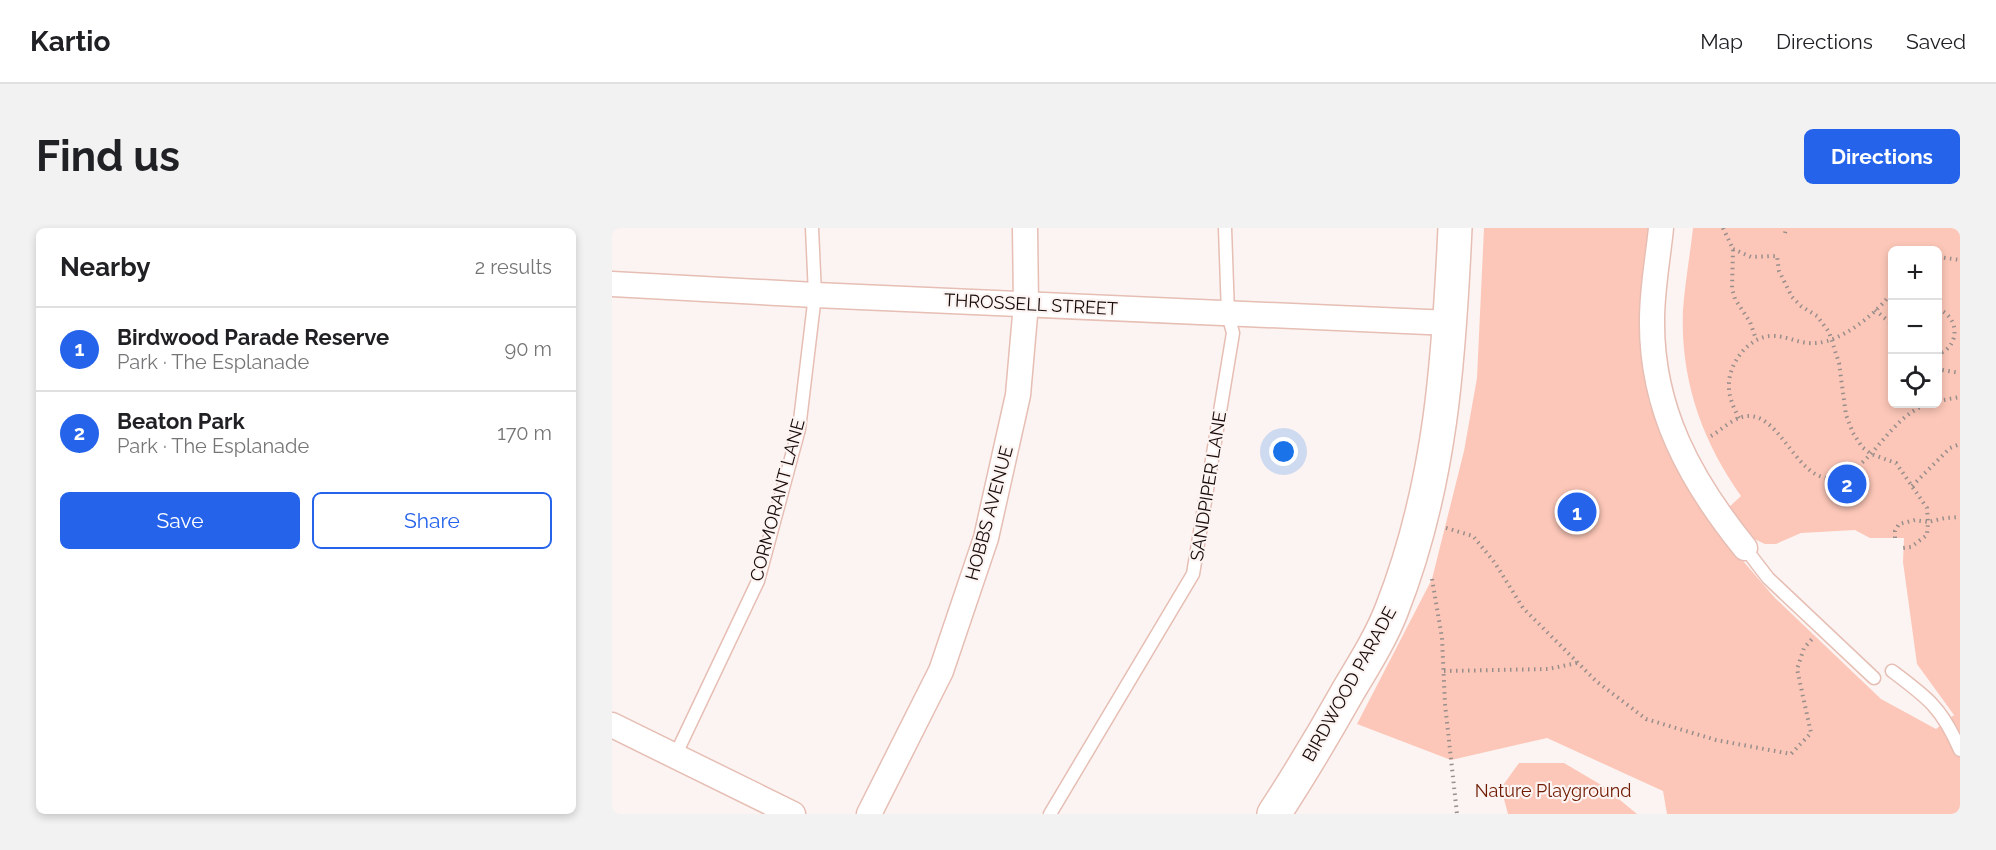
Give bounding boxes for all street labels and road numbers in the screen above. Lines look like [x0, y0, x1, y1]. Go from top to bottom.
street label: THROSSELL STREET [944, 289, 1118, 319]
street label: SANDPIPER LANE [1186, 410, 1230, 562]
street label: CORMORANT LANE [745, 417, 809, 583]
street label: HOBBS AVENUE [961, 443, 1017, 583]
street label: BIRDWOOD PARADE [1298, 603, 1400, 765]

